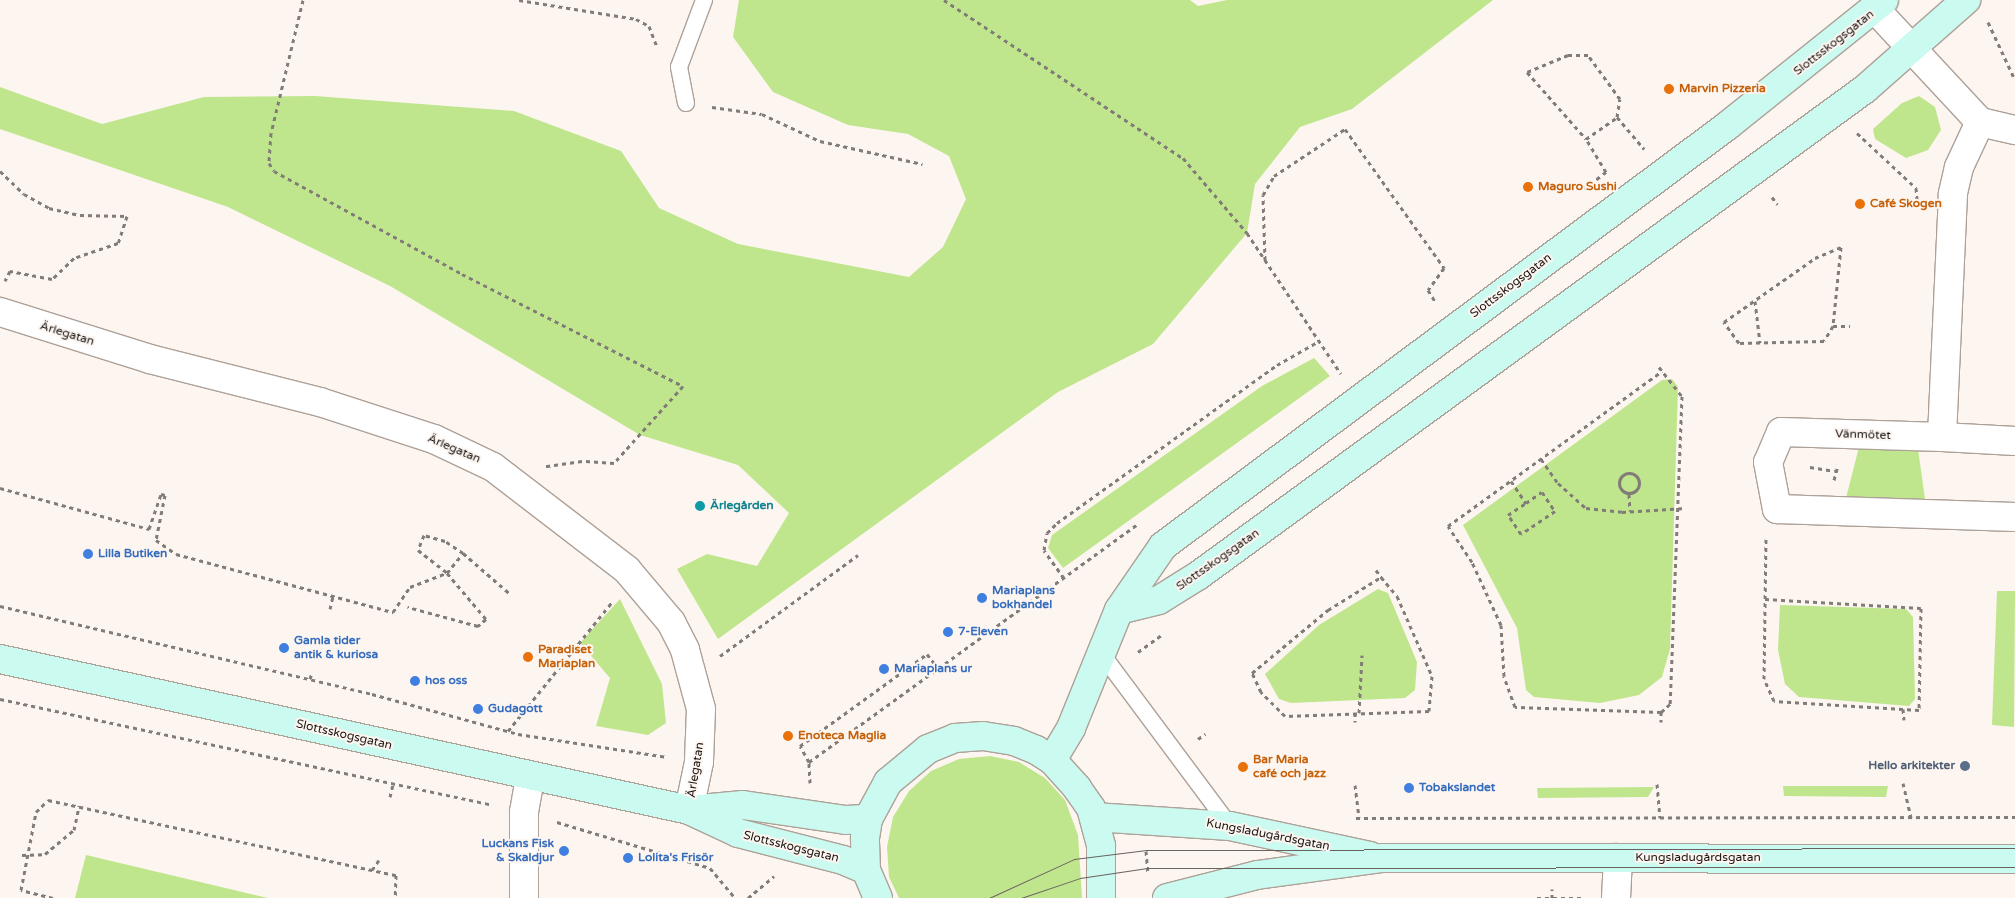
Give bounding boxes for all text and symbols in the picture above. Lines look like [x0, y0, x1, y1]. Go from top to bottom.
street label: Slottsskogsgatan [1791, 7, 1877, 79]
place label: Marvin Pizzeria [1679, 82, 1766, 96]
marker: Marvin Pizzeria [1663, 83, 1675, 95]
place label: Maguro Sushi [1538, 180, 1617, 194]
marker: Maguro Sushi [1522, 181, 1534, 193]
place label: Café Skogen [1870, 197, 1942, 211]
marker: Café Skogen [1854, 198, 1866, 210]
street label: Slottsskogsgatan [1467, 251, 1555, 321]
street label: Ärlegatan [38, 319, 96, 349]
street label: Vänmötet [1835, 427, 1891, 443]
street label: Ärlegatan [425, 431, 483, 467]
place label: Ärlegården [710, 499, 774, 513]
marker: Ärlegården [694, 500, 706, 512]
street label: Slottsskogsgatan [1174, 526, 1262, 594]
place label: Lilla Butiken [98, 547, 167, 561]
marker: Lilla Butiken [82, 548, 94, 560]
place label: Mariaplans bokhandel [992, 584, 1055, 612]
marker: Mariaplans bokhandel [976, 592, 988, 604]
place label: 7-Eleven [958, 625, 1008, 639]
marker: 7-Eleven [942, 626, 954, 638]
place label: Gamla tider antik & kuriosa [294, 634, 378, 662]
marker: Gamla tider antik & kuriosa [278, 642, 290, 654]
place label: Paradiset Mariaplan [538, 643, 595, 671]
marker: Paradiset Mariaplan [522, 651, 534, 663]
place label: Mariaplans ur [894, 662, 972, 676]
marker: Mariaplans ur [878, 663, 890, 675]
place label: hos oss [425, 674, 467, 688]
marker: hos oss [409, 675, 421, 687]
place label: Gudagott [488, 702, 543, 716]
marker: Gudagott [472, 703, 484, 715]
street label: Slottsskogsgatan [295, 717, 393, 753]
place label: Enoteca Maglia [798, 729, 886, 743]
marker: Enoteca Maglia [782, 730, 794, 742]
street label: Ärlegatan [685, 741, 707, 799]
place label: Bar Maria café och jazz [1253, 753, 1326, 781]
place label: Hello arkitekter [1868, 759, 1955, 773]
marker: Hello arkitekter [1959, 760, 1971, 772]
marker: Bar Maria café och jazz [1237, 761, 1249, 773]
place label: Tobakslandet [1419, 781, 1495, 795]
marker: Tobakslandet [1403, 782, 1415, 794]
street label: Kungsladugårdsgatan [1205, 816, 1331, 854]
street label: Slottsskogsgatan [742, 828, 840, 866]
place label: Luckans Fisk & Skaldjur [482, 837, 554, 865]
marker: Luckans Fisk & Skaldjur [558, 845, 570, 857]
place label: Lolita's Frisör [638, 851, 713, 865]
street label: Kungsladugårdsgatan [1635, 851, 1761, 865]
marker: Lolita's Frisör [622, 852, 634, 864]

